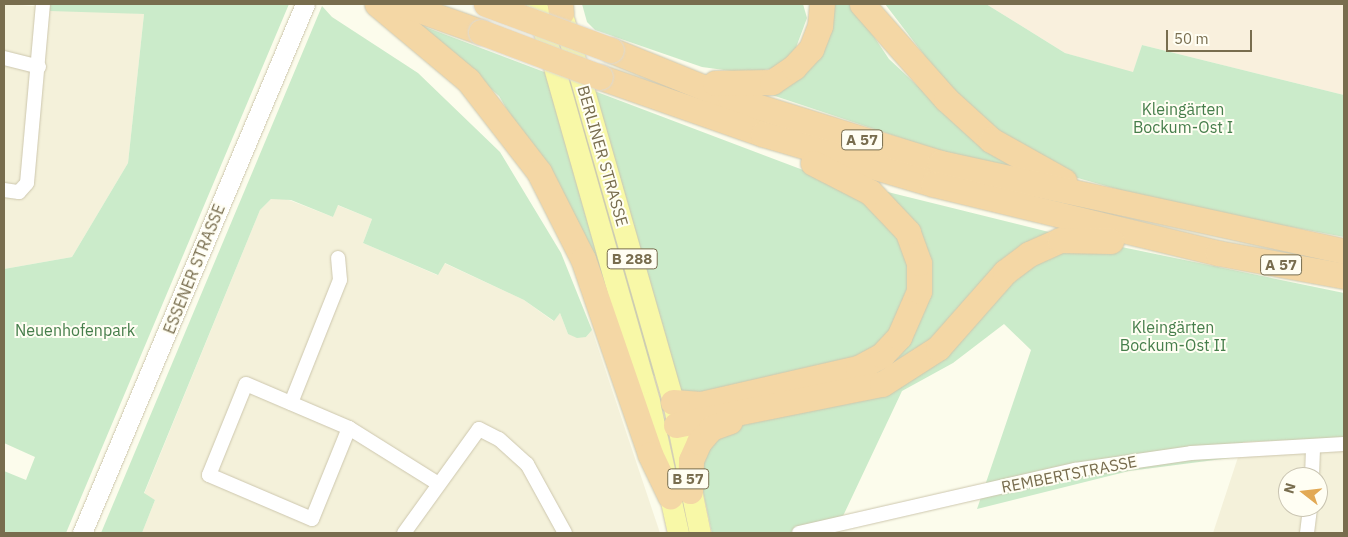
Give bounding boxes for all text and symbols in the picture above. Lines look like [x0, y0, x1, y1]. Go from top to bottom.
scale bar [1168, 20, 1254, 52]
text: 50 m [1174, 29, 1209, 48]
street label: BERLINER STRASSE [574, 83, 632, 229]
park label: Kleingärten Bockum-Ost I [1133, 99, 1233, 137]
road number: A 57 [841, 128, 883, 152]
street label: ESSENER STRASSE [159, 201, 229, 337]
road number: B 288 [606, 246, 658, 272]
road number: A 57 [1260, 252, 1302, 278]
park label: Kleingärten Bockum-Ost II [1120, 317, 1226, 355]
park label: Neuenhofenpark [15, 320, 135, 340]
street label: REMBERTSTRASSE [1000, 451, 1138, 497]
road number: B 57 [667, 466, 709, 492]
north arrow [1278, 467, 1328, 517]
text: N [1279, 481, 1300, 496]

